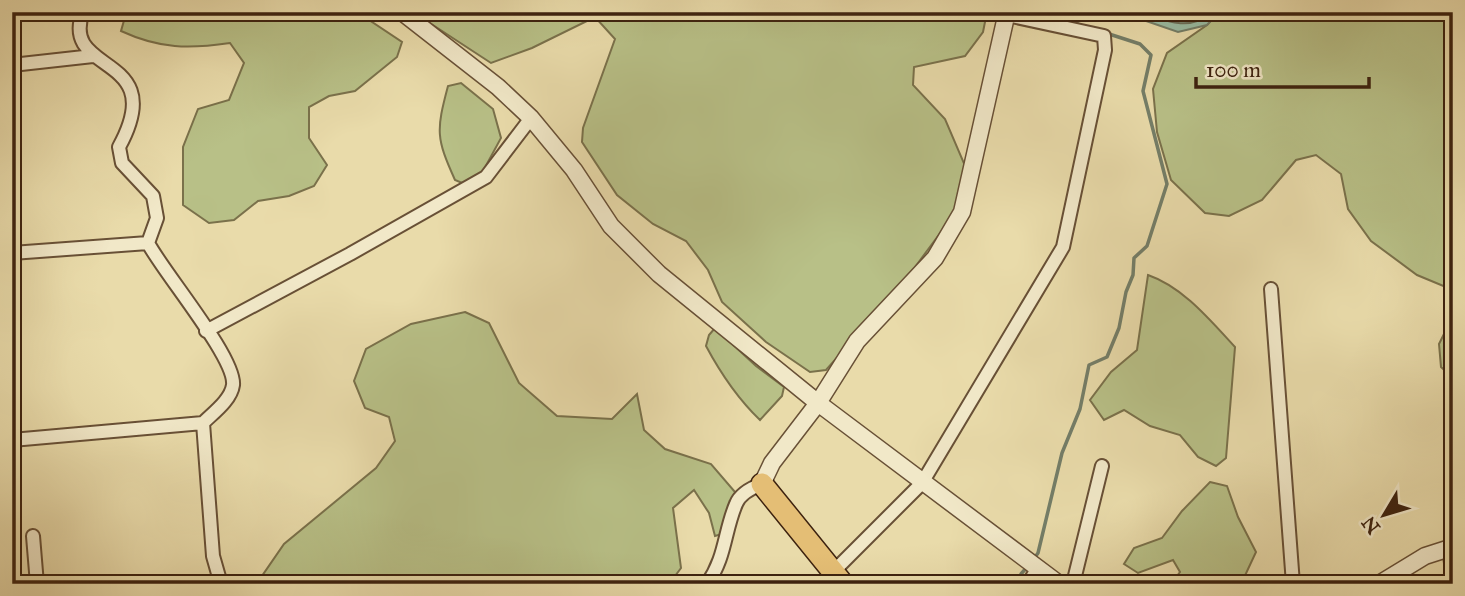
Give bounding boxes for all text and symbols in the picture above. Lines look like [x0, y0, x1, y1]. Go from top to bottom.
scale bar [1196, 46, 1369, 90]
text: 100 m [1206, 57, 1261, 83]
north arrow [1350, 480, 1420, 550]
text: N [1357, 512, 1385, 539]

